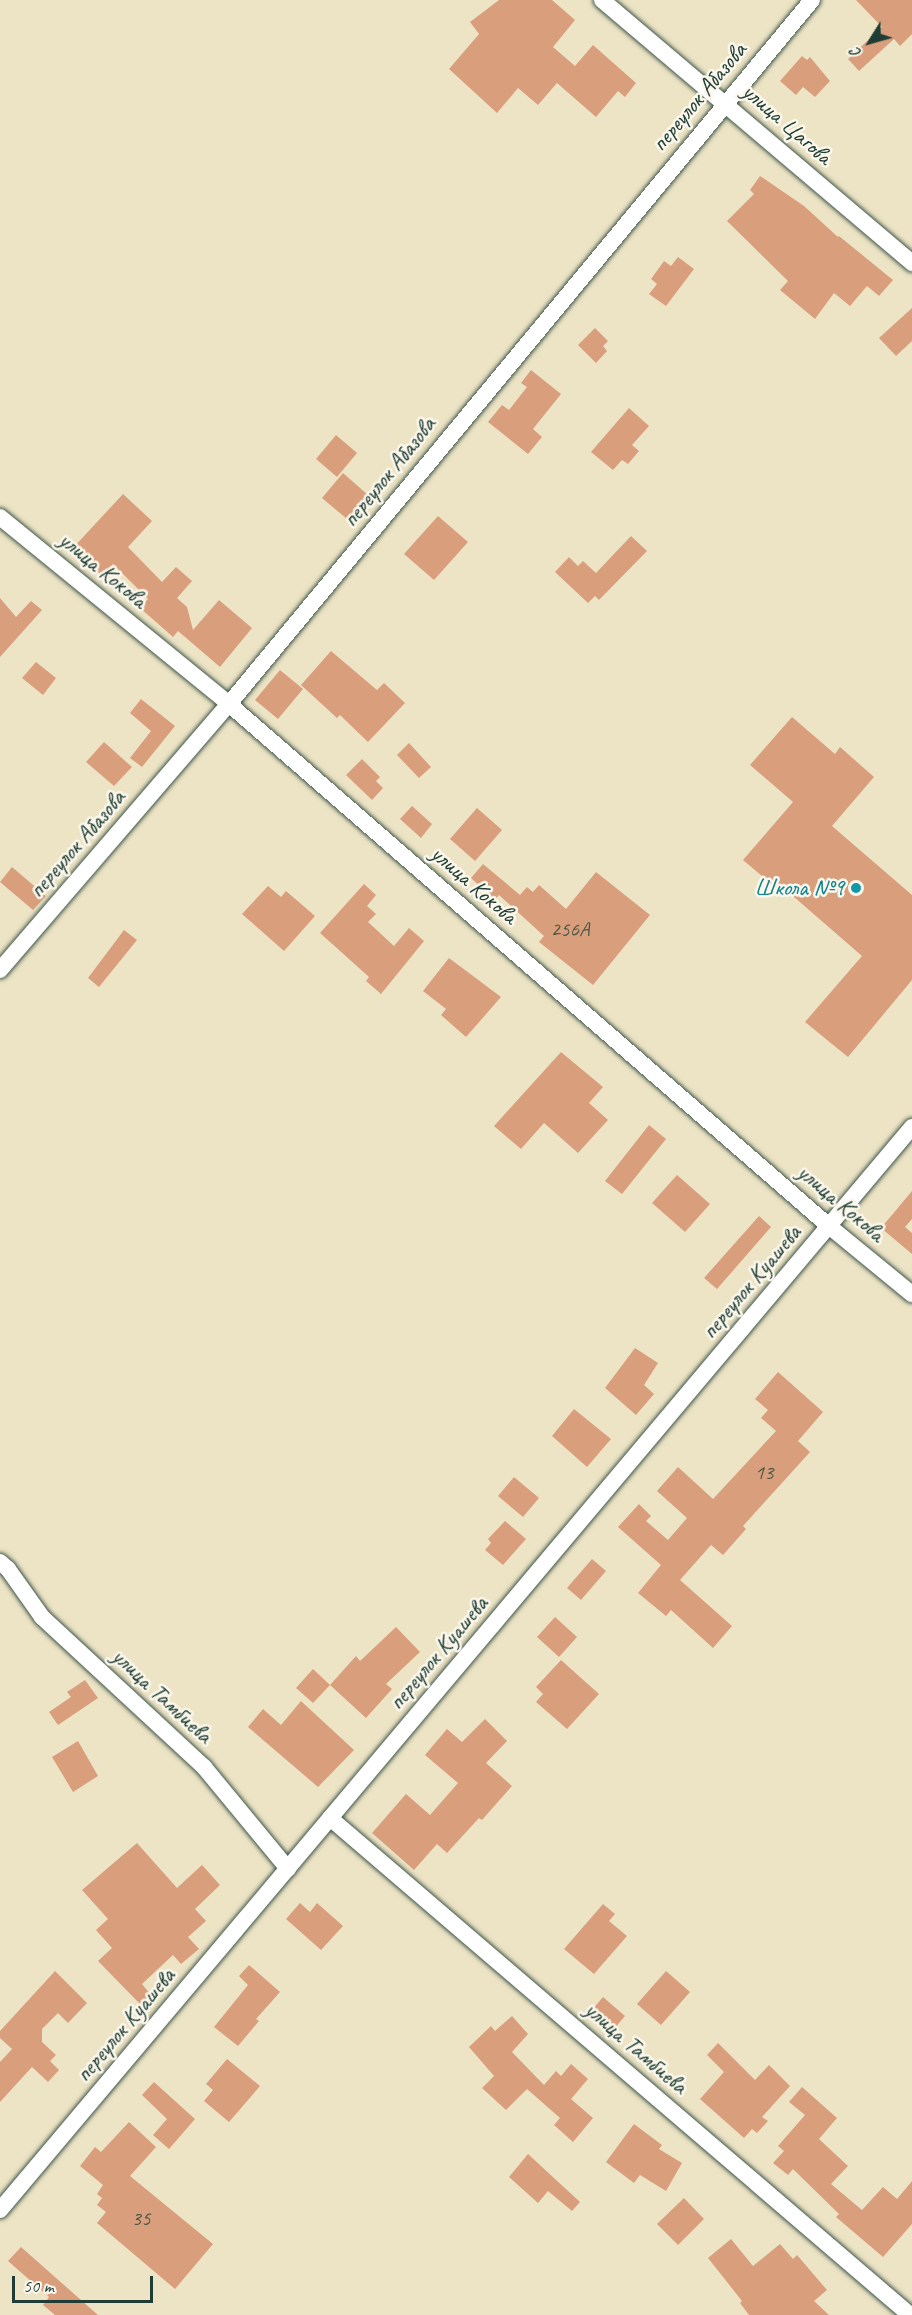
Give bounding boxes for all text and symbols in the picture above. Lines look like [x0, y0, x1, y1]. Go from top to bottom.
north arrow [840, 12, 900, 72]
street label: переулок Абазова [644, 36, 754, 158]
text: С [845, 44, 866, 62]
street label: улица Цагова [736, 77, 838, 171]
street label: переулок Абазова [335, 410, 443, 534]
street label: улица Кокова [53, 526, 153, 614]
street label: переулок Абазова [22, 783, 132, 905]
street label: улица Кокова [425, 840, 523, 930]
place label: Школа №9 [755, 874, 844, 902]
marker: Школа №9 [849, 881, 863, 895]
house number: 256А [551, 916, 589, 942]
street label: улица Кокова [792, 1158, 890, 1248]
street label: переулок Куашева [695, 1219, 807, 1345]
house number: 13 [755, 1459, 773, 1485]
street label: переулок Куашева [382, 1590, 494, 1716]
street label: улица Тамбиева [106, 1642, 218, 1750]
street label: переулок Куашева [69, 1962, 181, 2088]
street label: улица Тамбиева [579, 1996, 693, 2100]
house number: 35 [132, 2205, 150, 2231]
scale bar [15, 2264, 156, 2302]
text: 50 m [23, 2275, 54, 2297]

